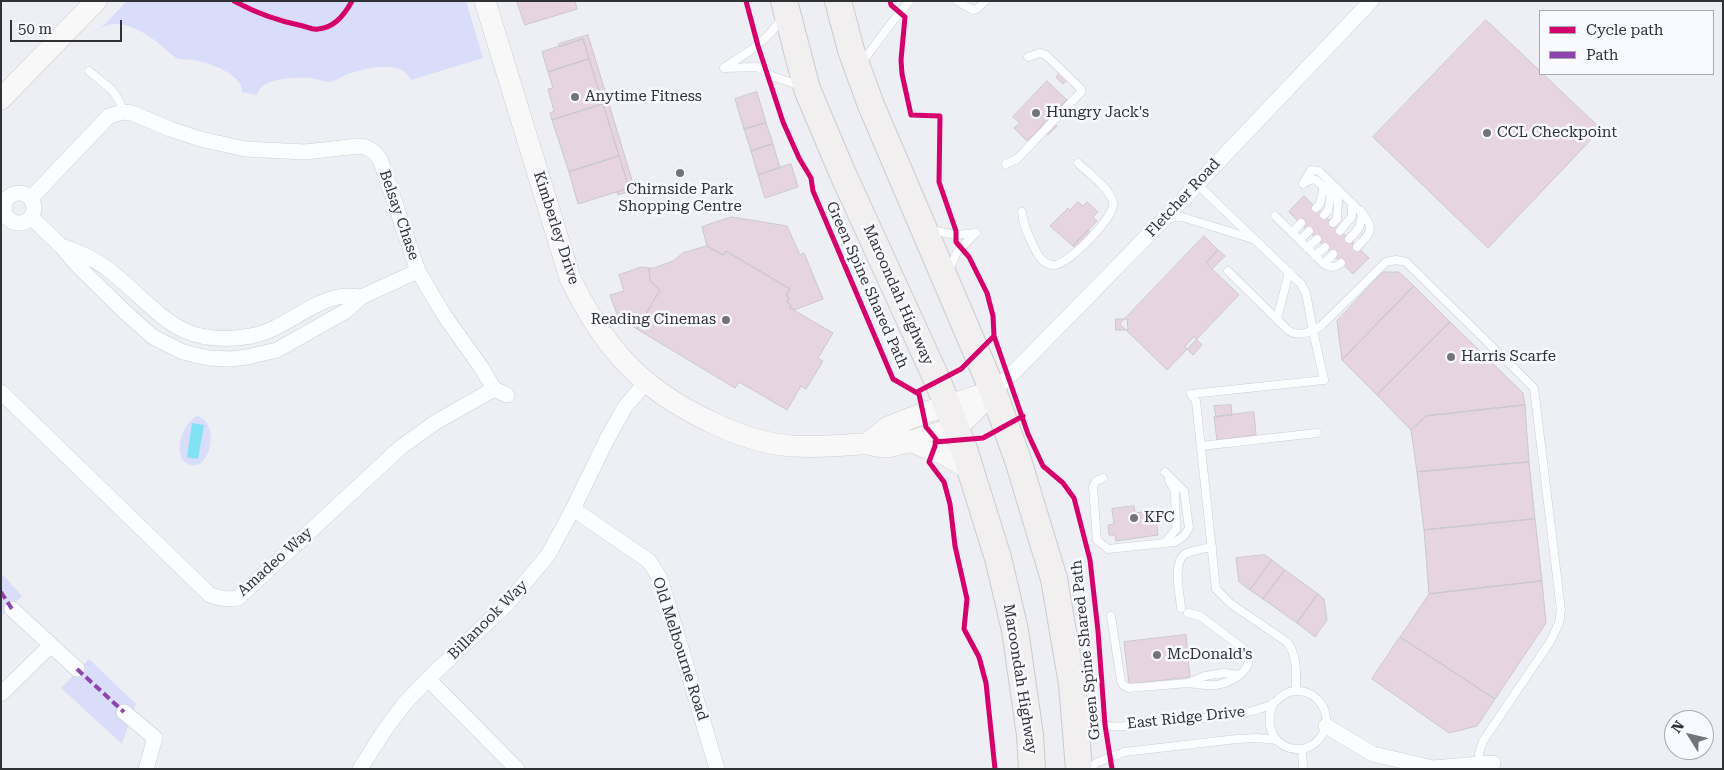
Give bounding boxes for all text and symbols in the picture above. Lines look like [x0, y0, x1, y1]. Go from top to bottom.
scale bar [12, 10, 125, 42]
legend [1539, 10, 1714, 75]
text: 50 m [18, 20, 52, 38]
text: Cycle path [1586, 21, 1663, 39]
text: Path [1586, 46, 1619, 64]
place label: Anytime Fitness [585, 88, 702, 106]
marker: Anytime Fitness [569, 91, 581, 103]
place label: Hungry Jack's [1046, 104, 1149, 122]
marker: Hungry Jack's [1030, 107, 1042, 119]
place label: CCL Checkpoint [1497, 124, 1617, 142]
marker: CCL Checkpoint [1481, 127, 1493, 139]
street label: Fletcher Road [1142, 155, 1224, 241]
marker: Chirnside Park Shopping Centre [674, 167, 686, 179]
street label: Belsay Chase [375, 168, 423, 262]
street label: Kimberley Drive [529, 169, 583, 287]
place label: Chirnside Park Shopping Centre [618, 181, 742, 216]
street label: Green Spine Shared Path [822, 199, 912, 371]
street label: Maroondah Highway [859, 222, 937, 368]
place label: Reading Cinemas [591, 311, 716, 329]
marker: Reading Cinemas [720, 314, 732, 326]
place label: Harris Scarfe [1461, 348, 1556, 366]
marker: Harris Scarfe [1445, 351, 1457, 363]
place label: KFC [1144, 509, 1175, 527]
marker: KFC [1128, 512, 1140, 524]
street label: Amadeo Way [234, 524, 316, 600]
street label: Green Spine Shared Path [1068, 559, 1104, 741]
street label: Old Melbourne Road [648, 575, 712, 723]
street label: Billanook Way [445, 577, 531, 663]
street label: Maroondah Highway [999, 603, 1041, 755]
place label: McDonald's [1167, 646, 1252, 664]
marker: McDonald's [1151, 649, 1163, 661]
street label: East Ridge Drive [1126, 703, 1246, 733]
north arrow [1664, 710, 1714, 760]
text: N [1668, 718, 1687, 736]

